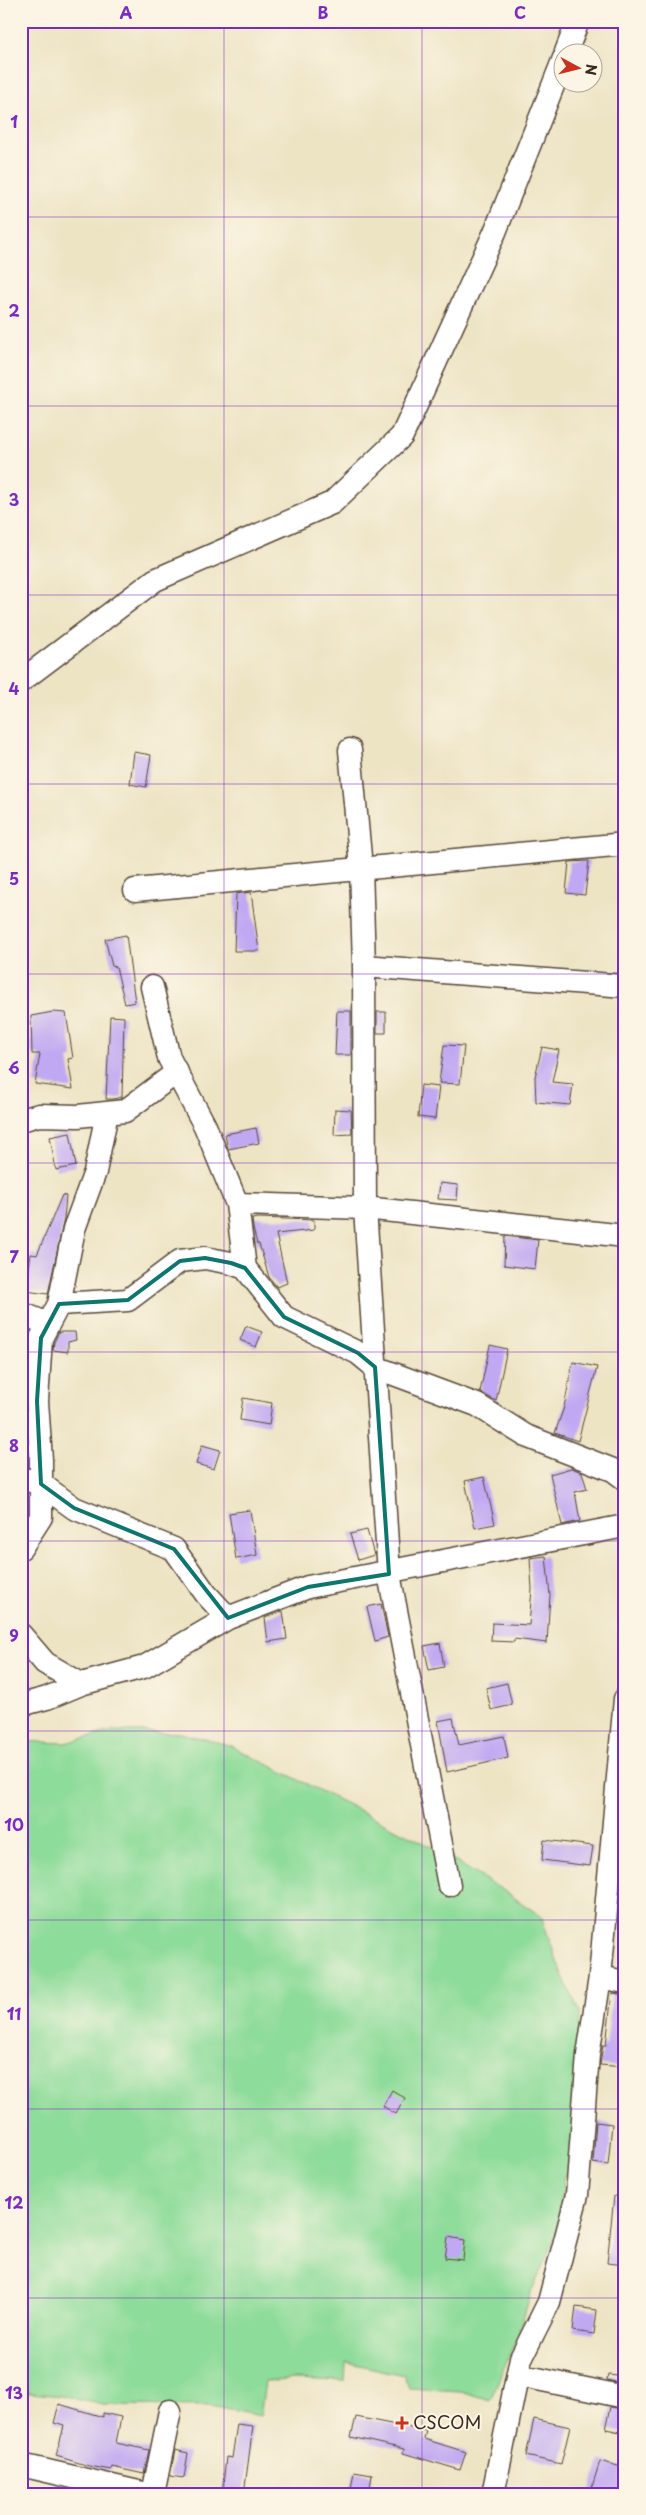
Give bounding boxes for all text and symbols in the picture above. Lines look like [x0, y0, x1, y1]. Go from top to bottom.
text: A [120, 0, 133, 24]
text: B [318, 0, 329, 24]
text: C [514, 0, 526, 24]
north arrow [554, 42, 604, 92]
text: N [580, 63, 602, 76]
text: 1 [10, 109, 18, 133]
text: 2 [8, 298, 20, 322]
text: 3 [9, 487, 19, 511]
text: 4 [9, 676, 20, 700]
text: 5 [9, 866, 19, 890]
text: 6 [8, 1055, 20, 1079]
text: 7 [9, 1244, 19, 1268]
text: 8 [9, 1433, 19, 1457]
text: 9 [9, 1623, 19, 1647]
text: 10 [4, 1812, 24, 1836]
text: 11 [7, 2001, 21, 2025]
text: 12 [5, 2190, 23, 2214]
text: 13 [5, 2380, 23, 2404]
place label: CSCOM [413, 2408, 481, 2435]
marker: CSCOM [395, 2416, 409, 2430]

